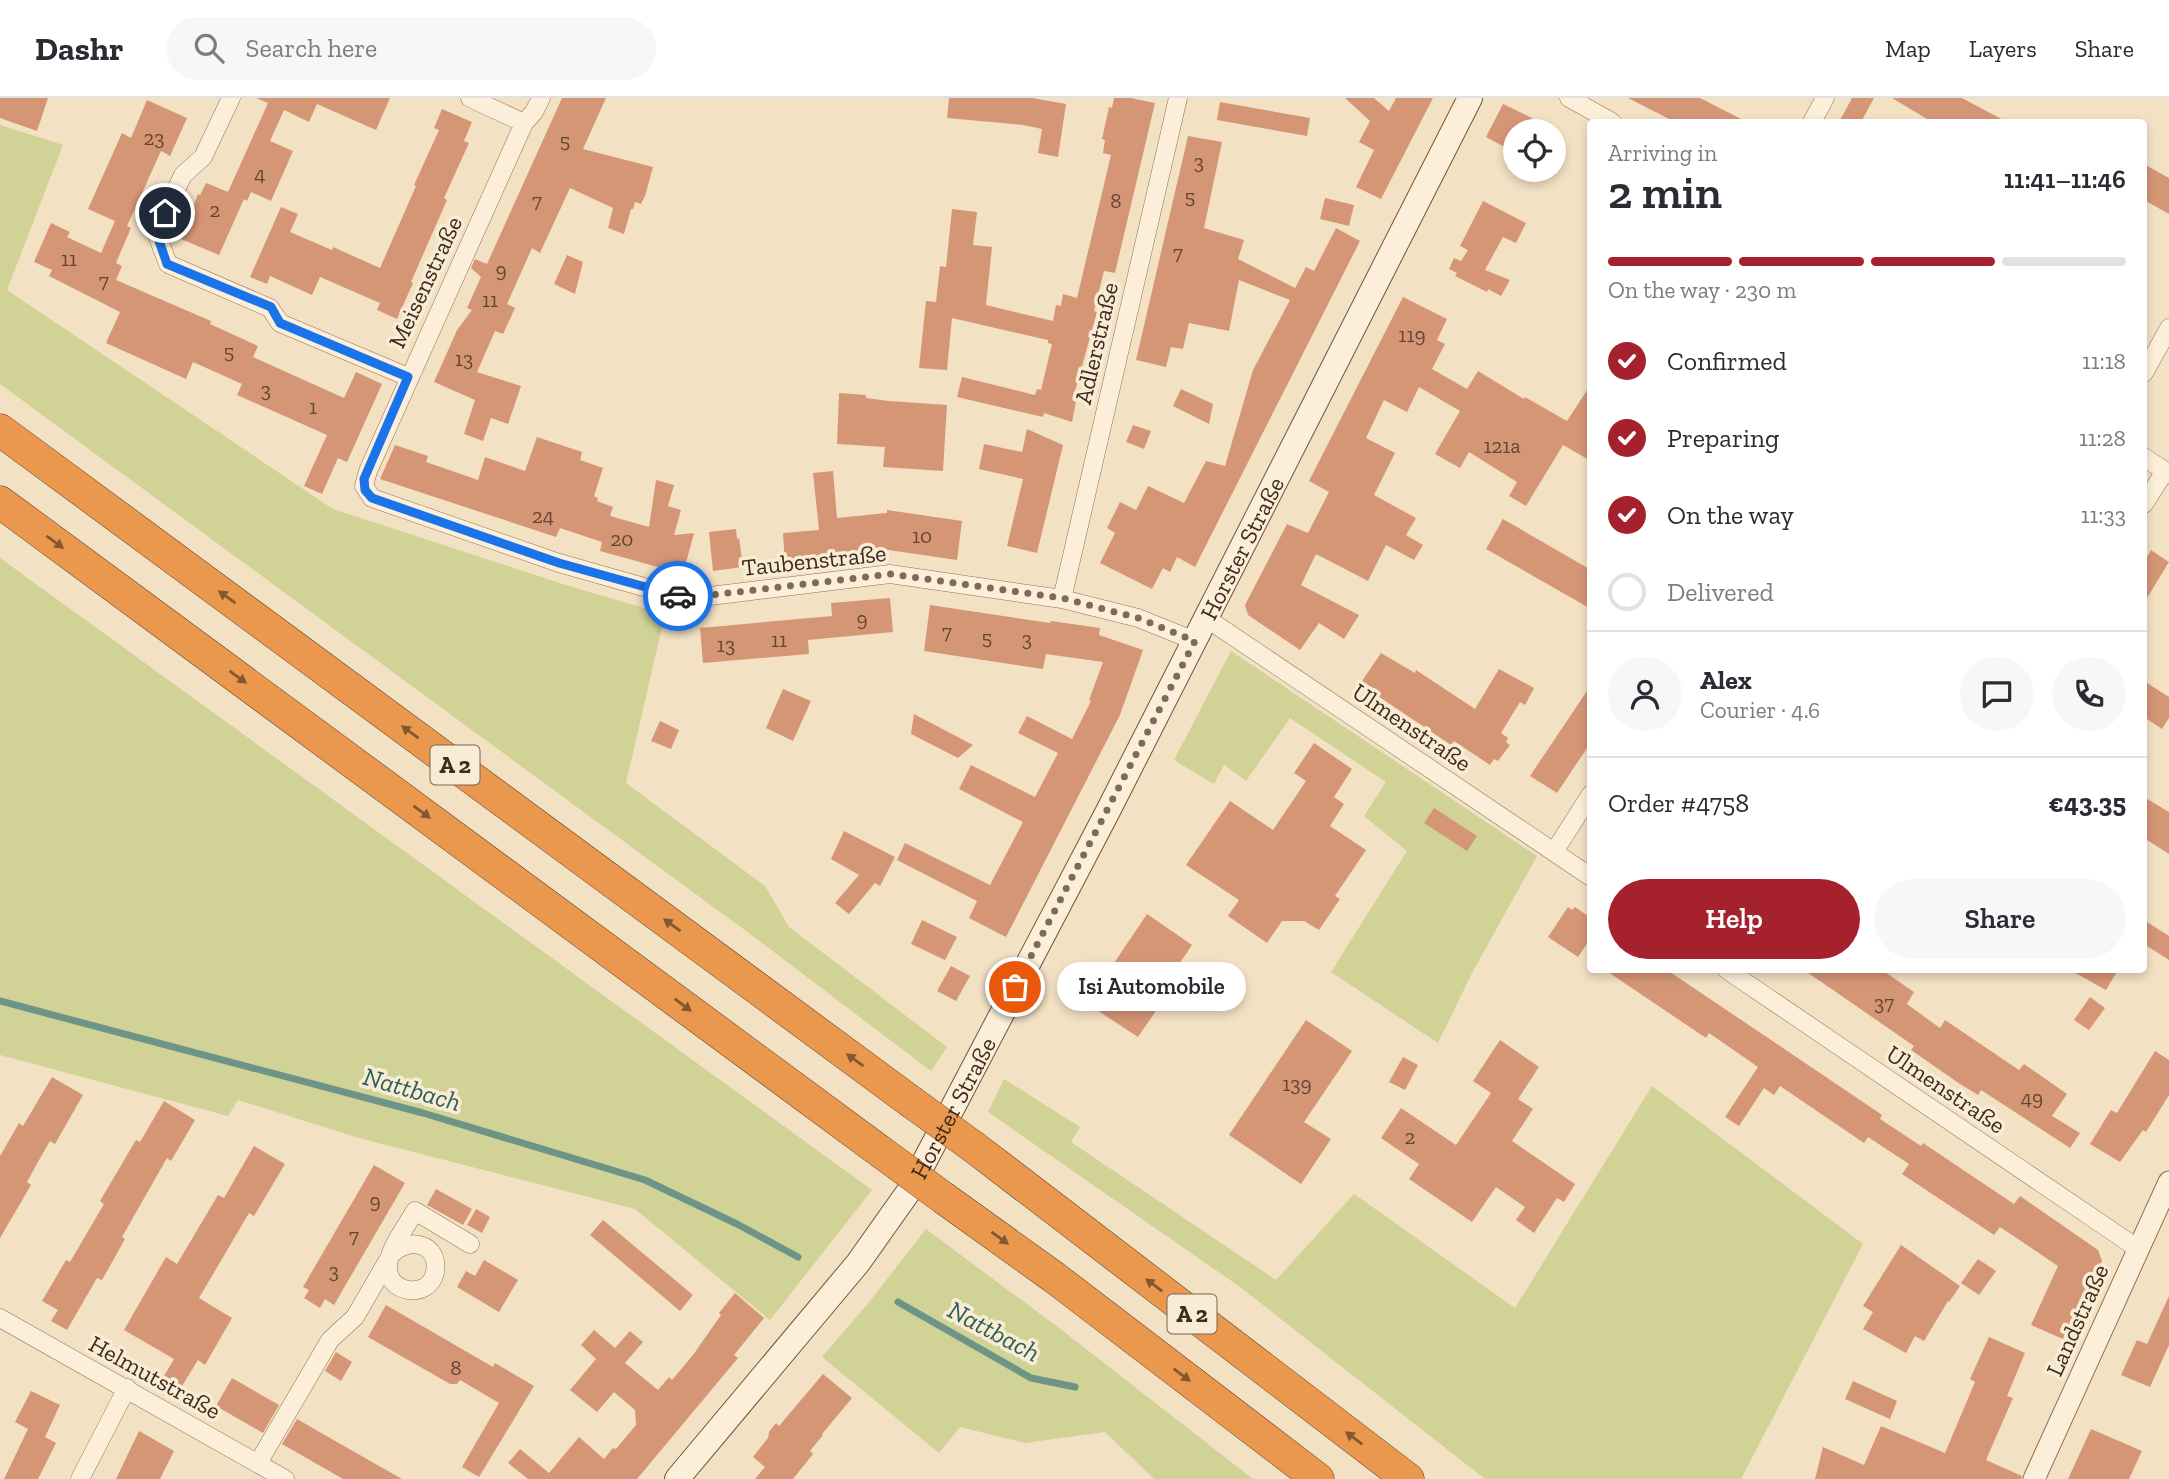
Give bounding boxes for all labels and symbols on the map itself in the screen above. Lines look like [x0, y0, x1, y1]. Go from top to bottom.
house number: 23 [143, 125, 165, 150]
house number: 5 [560, 128, 570, 153]
house number: 3 [1194, 149, 1204, 174]
house number: 4 [254, 161, 266, 186]
pin [135, 183, 195, 243]
house number: 5 [1185, 184, 1195, 209]
house number: 7 [532, 188, 542, 213]
house number: 8 [1110, 188, 1122, 213]
house number: 2 [210, 197, 220, 222]
street label: Meisenstraße [382, 211, 468, 353]
house number: 7 [1173, 240, 1183, 265]
house number: 11 [61, 246, 77, 271]
house number: 9 [495, 257, 507, 282]
house number: 7 [99, 268, 109, 293]
street label: Adlerstraße [1068, 279, 1124, 407]
house number: 11 [482, 287, 498, 312]
house number: 119 [1398, 322, 1426, 347]
house number: 5 [224, 339, 234, 364]
house number: 13 [455, 346, 473, 371]
house number: 3 [261, 377, 271, 402]
house number: 1 [309, 394, 317, 419]
house number: 121a [1483, 433, 1521, 458]
street label: Horster Straße [1193, 472, 1290, 624]
house number: 24 [532, 503, 554, 528]
house number: 10 [912, 523, 932, 548]
house number: 20 [611, 526, 633, 551]
one-way arrow [46, 535, 64, 549]
street label: Taubenstraße [740, 538, 888, 582]
courier [643, 561, 713, 631]
one-way arrow [218, 590, 236, 604]
house number: 9 [856, 606, 868, 631]
house number: 7 [942, 619, 952, 644]
house number: 5 [982, 625, 992, 650]
house number: 3 [1022, 626, 1032, 651]
house number: 11 [771, 627, 787, 652]
house number: 13 [717, 632, 735, 657]
one-way arrow [229, 669, 247, 683]
street label: Ulmenstraße [1347, 677, 1477, 777]
one-way arrow [401, 725, 419, 739]
road number: A 2 [430, 746, 480, 785]
one-way arrow [412, 804, 430, 819]
one-way arrow [663, 918, 681, 932]
pin [985, 957, 1045, 1017]
callout: Isi Automobile [1057, 962, 1246, 1012]
house number: 37 [1874, 990, 1894, 1015]
one-way arrow [674, 998, 692, 1012]
street label: Horster Straße [904, 1032, 1002, 1184]
street label: Ulmenstraße [1881, 1039, 2011, 1139]
one-way arrow [846, 1053, 864, 1067]
water label: Nattbach [360, 1060, 464, 1118]
house number: 139 [1282, 1071, 1312, 1096]
house number: 49 [2021, 1085, 2043, 1110]
house number: 2 [1405, 1124, 1415, 1149]
house number: 9 [369, 1188, 381, 1213]
house number: 7 [349, 1223, 359, 1248]
one-way arrow [991, 1231, 1009, 1245]
house number: 3 [329, 1258, 339, 1283]
street label: Landstraße [2039, 1259, 2115, 1381]
one-way arrow [1145, 1278, 1163, 1292]
water label: Nattbach [942, 1293, 1046, 1369]
road number: A 2 [1168, 1294, 1216, 1334]
street label: Helmutstraße [84, 1329, 226, 1425]
house number: 8 [450, 1355, 462, 1380]
one-way arrow [1173, 1368, 1191, 1382]
one-way arrow [1345, 1431, 1363, 1445]

